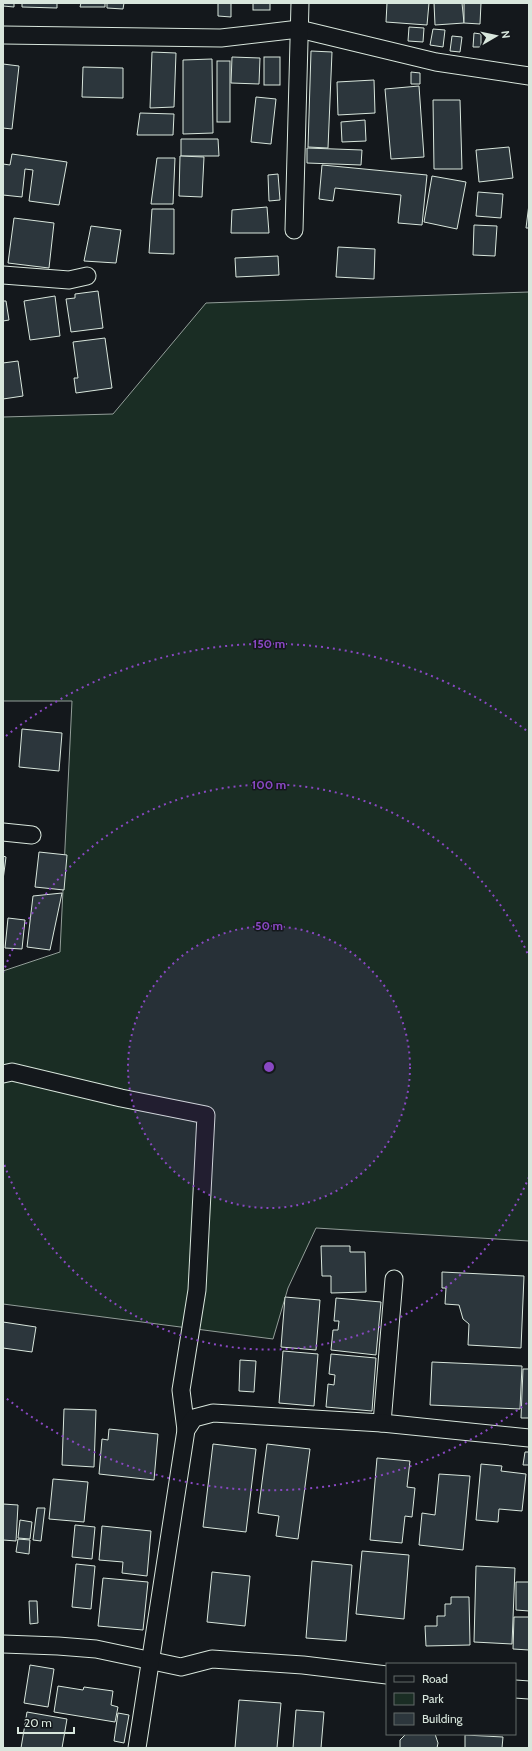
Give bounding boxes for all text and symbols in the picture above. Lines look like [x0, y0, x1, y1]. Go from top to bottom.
north arrow [476, 16, 516, 56]
text: N [498, 29, 513, 39]
text: 150 m [253, 636, 285, 651]
text: 100 m [252, 777, 286, 792]
text: 50 m [255, 918, 283, 933]
centre of rings [262, 1060, 276, 1074]
legend [386, 1663, 516, 1735]
text: Road [422, 1671, 448, 1686]
text: Park [422, 1691, 444, 1706]
scale bar [18, 1709, 74, 1735]
text: Building [422, 1711, 464, 1726]
text: 20 m [24, 1715, 52, 1730]

